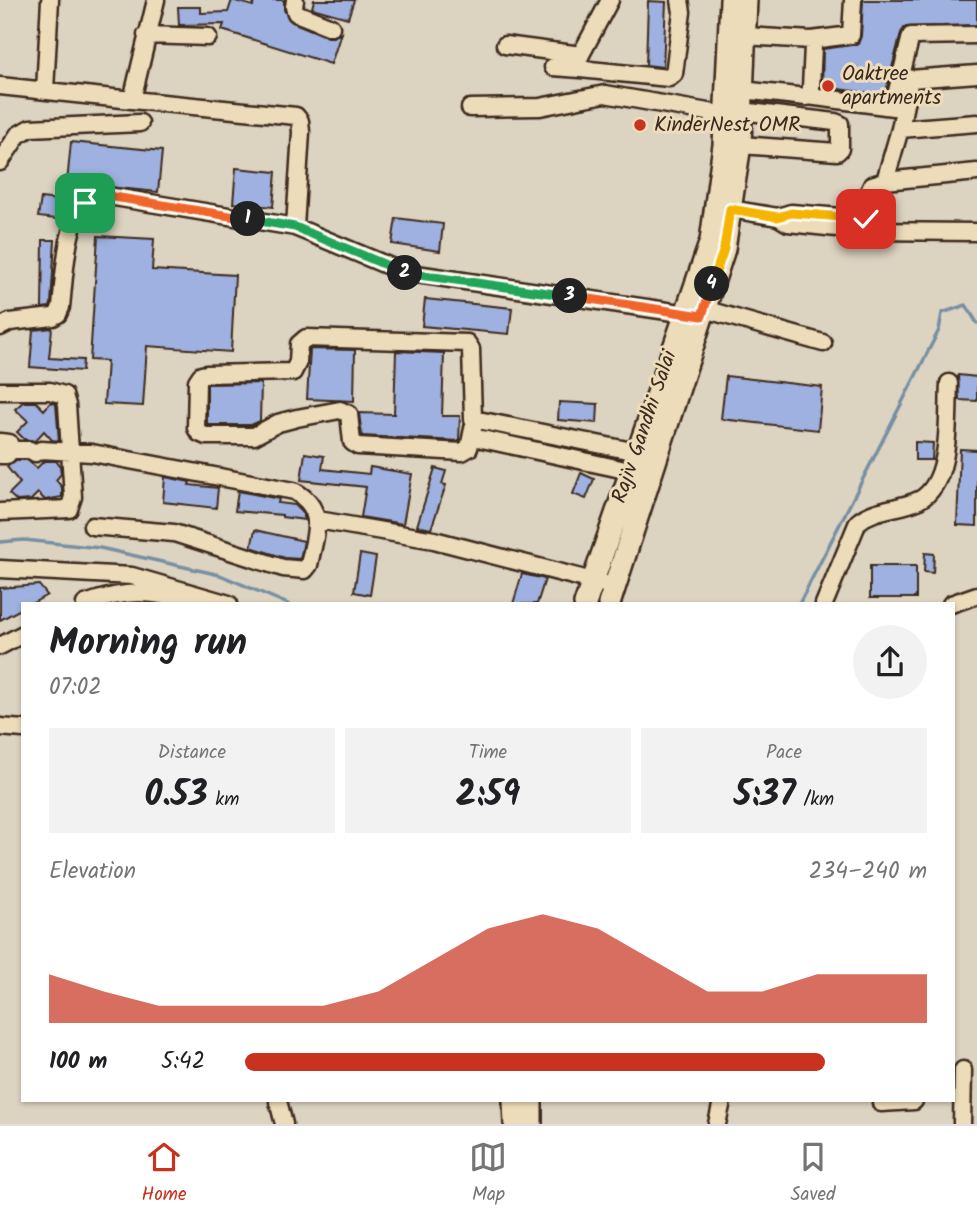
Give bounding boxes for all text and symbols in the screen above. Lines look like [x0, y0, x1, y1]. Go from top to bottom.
place label: Oaktree apartments [842, 58, 941, 115]
marker: Oaktree apartments [820, 78, 836, 94]
place label: KinderNest OMR [654, 109, 800, 142]
marker: KinderNest OMR [632, 117, 648, 133]
pin [55, 173, 115, 233]
icon: arrive [66, 184, 104, 222]
pin [836, 189, 896, 249]
icon: check [847, 200, 885, 238]
pin: 1 [230, 202, 266, 236]
text: 1 [245, 203, 250, 233]
pin: 2 [388, 256, 422, 290]
text: 2 [399, 257, 410, 287]
pin: 4 [694, 266, 730, 302]
text: 4 [706, 268, 717, 298]
pin: 3 [552, 278, 588, 314]
text: 3 [564, 280, 575, 310]
street label: Rajiv Gandhi Salai [603, 345, 687, 508]
text: Morning run [49, 614, 247, 674]
button: share [853, 625, 927, 699]
text: 07:02 [49, 670, 102, 706]
text: Distance [158, 738, 226, 768]
text: Time [469, 738, 507, 768]
text: Pace [766, 738, 802, 768]
text: 0.53 [145, 768, 208, 824]
text: 2:59 [456, 768, 520, 824]
text: 5:37 [734, 768, 796, 824]
text: km [208, 785, 239, 815]
text: /km [796, 785, 834, 815]
text: Elevation [49, 854, 136, 890]
text: 234–240 m [809, 854, 927, 890]
text: 100 m [49, 1044, 107, 1080]
text: 5:42 [161, 1044, 205, 1080]
tab: Home [141, 1138, 187, 1210]
tab: Map [469, 1138, 507, 1210]
tab: Saved [790, 1138, 836, 1210]

